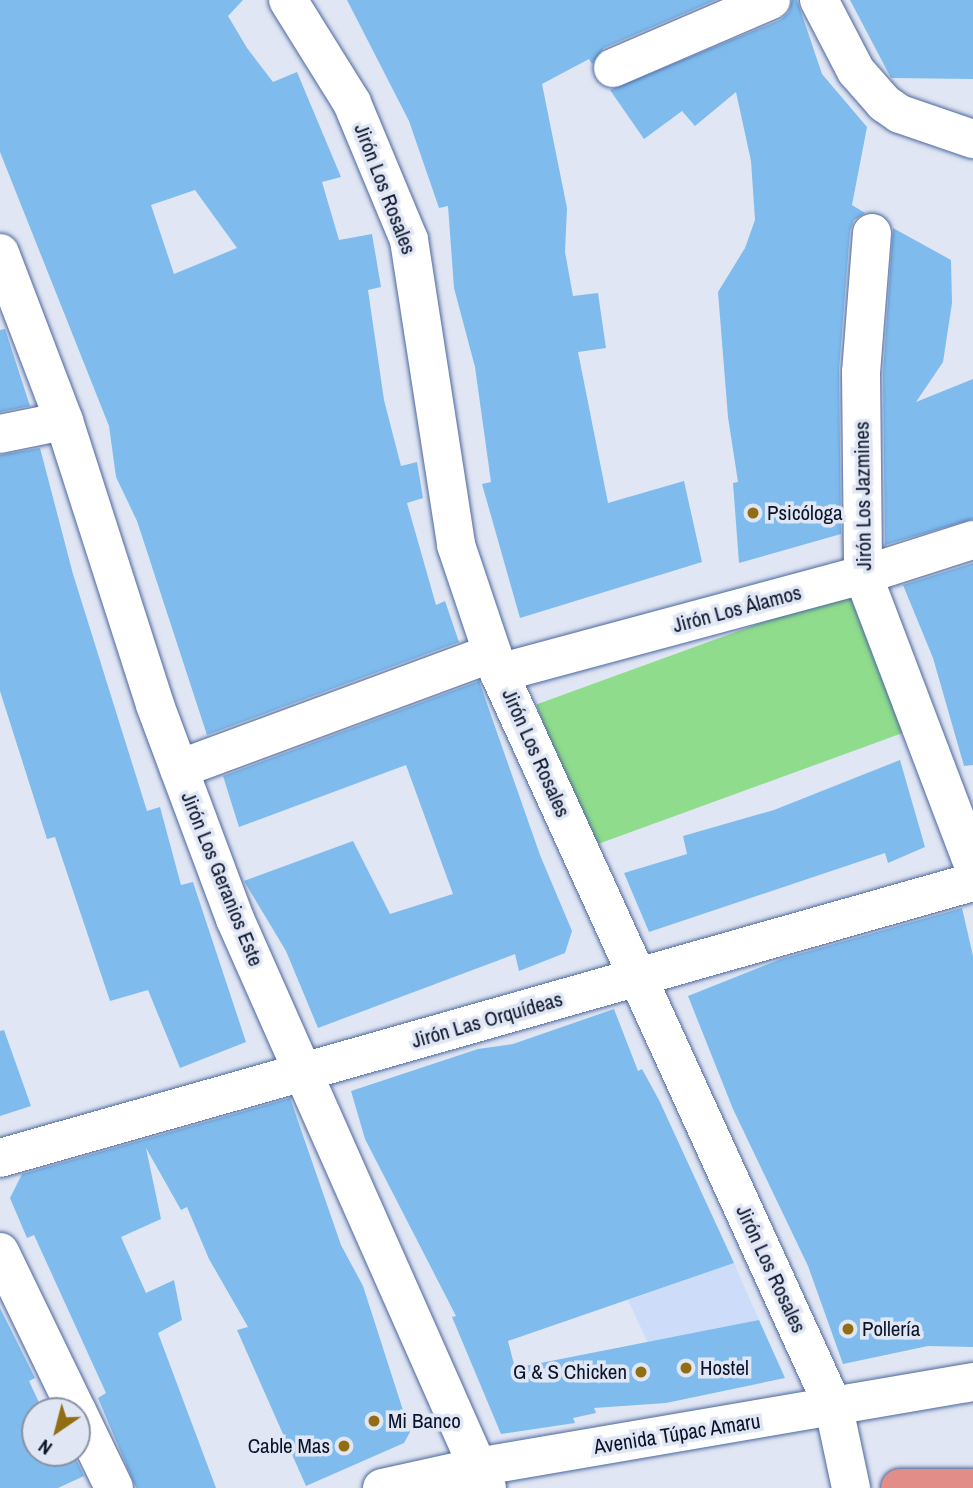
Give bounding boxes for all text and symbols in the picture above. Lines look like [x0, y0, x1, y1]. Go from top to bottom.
street label: Jirón Los Rosales [349, 120, 421, 258]
street label: Jirón Los Jazmines [849, 421, 877, 571]
place label: Psicóloga [767, 500, 843, 526]
marker: Psicóloga [745, 505, 761, 521]
street label: Jirón Los Álamos [669, 580, 805, 638]
street label: Jirón Los Rosales [496, 685, 576, 821]
street label: Jirón Los Geranios Este [176, 788, 268, 970]
street label: Jirón Las Orquídeas [409, 986, 565, 1054]
street label: Jirón Los Rosales [730, 1201, 812, 1337]
place label: Pollería [862, 1316, 920, 1342]
marker: Pollería [840, 1321, 856, 1337]
place label: Hostel [700, 1355, 749, 1381]
place label: G & S Chicken [513, 1359, 627, 1385]
marker: Hostel [678, 1360, 694, 1376]
marker: G & S Chicken [633, 1364, 649, 1380]
north arrow [21, 1397, 91, 1467]
place label: Mi Banco [388, 1408, 461, 1434]
street label: Avenida Túpac Amaru [591, 1408, 763, 1460]
marker: Mi Banco [366, 1413, 382, 1429]
place label: Cable Mas [248, 1433, 330, 1459]
text: N [33, 1434, 57, 1461]
marker: Cable Mas [336, 1438, 352, 1454]

